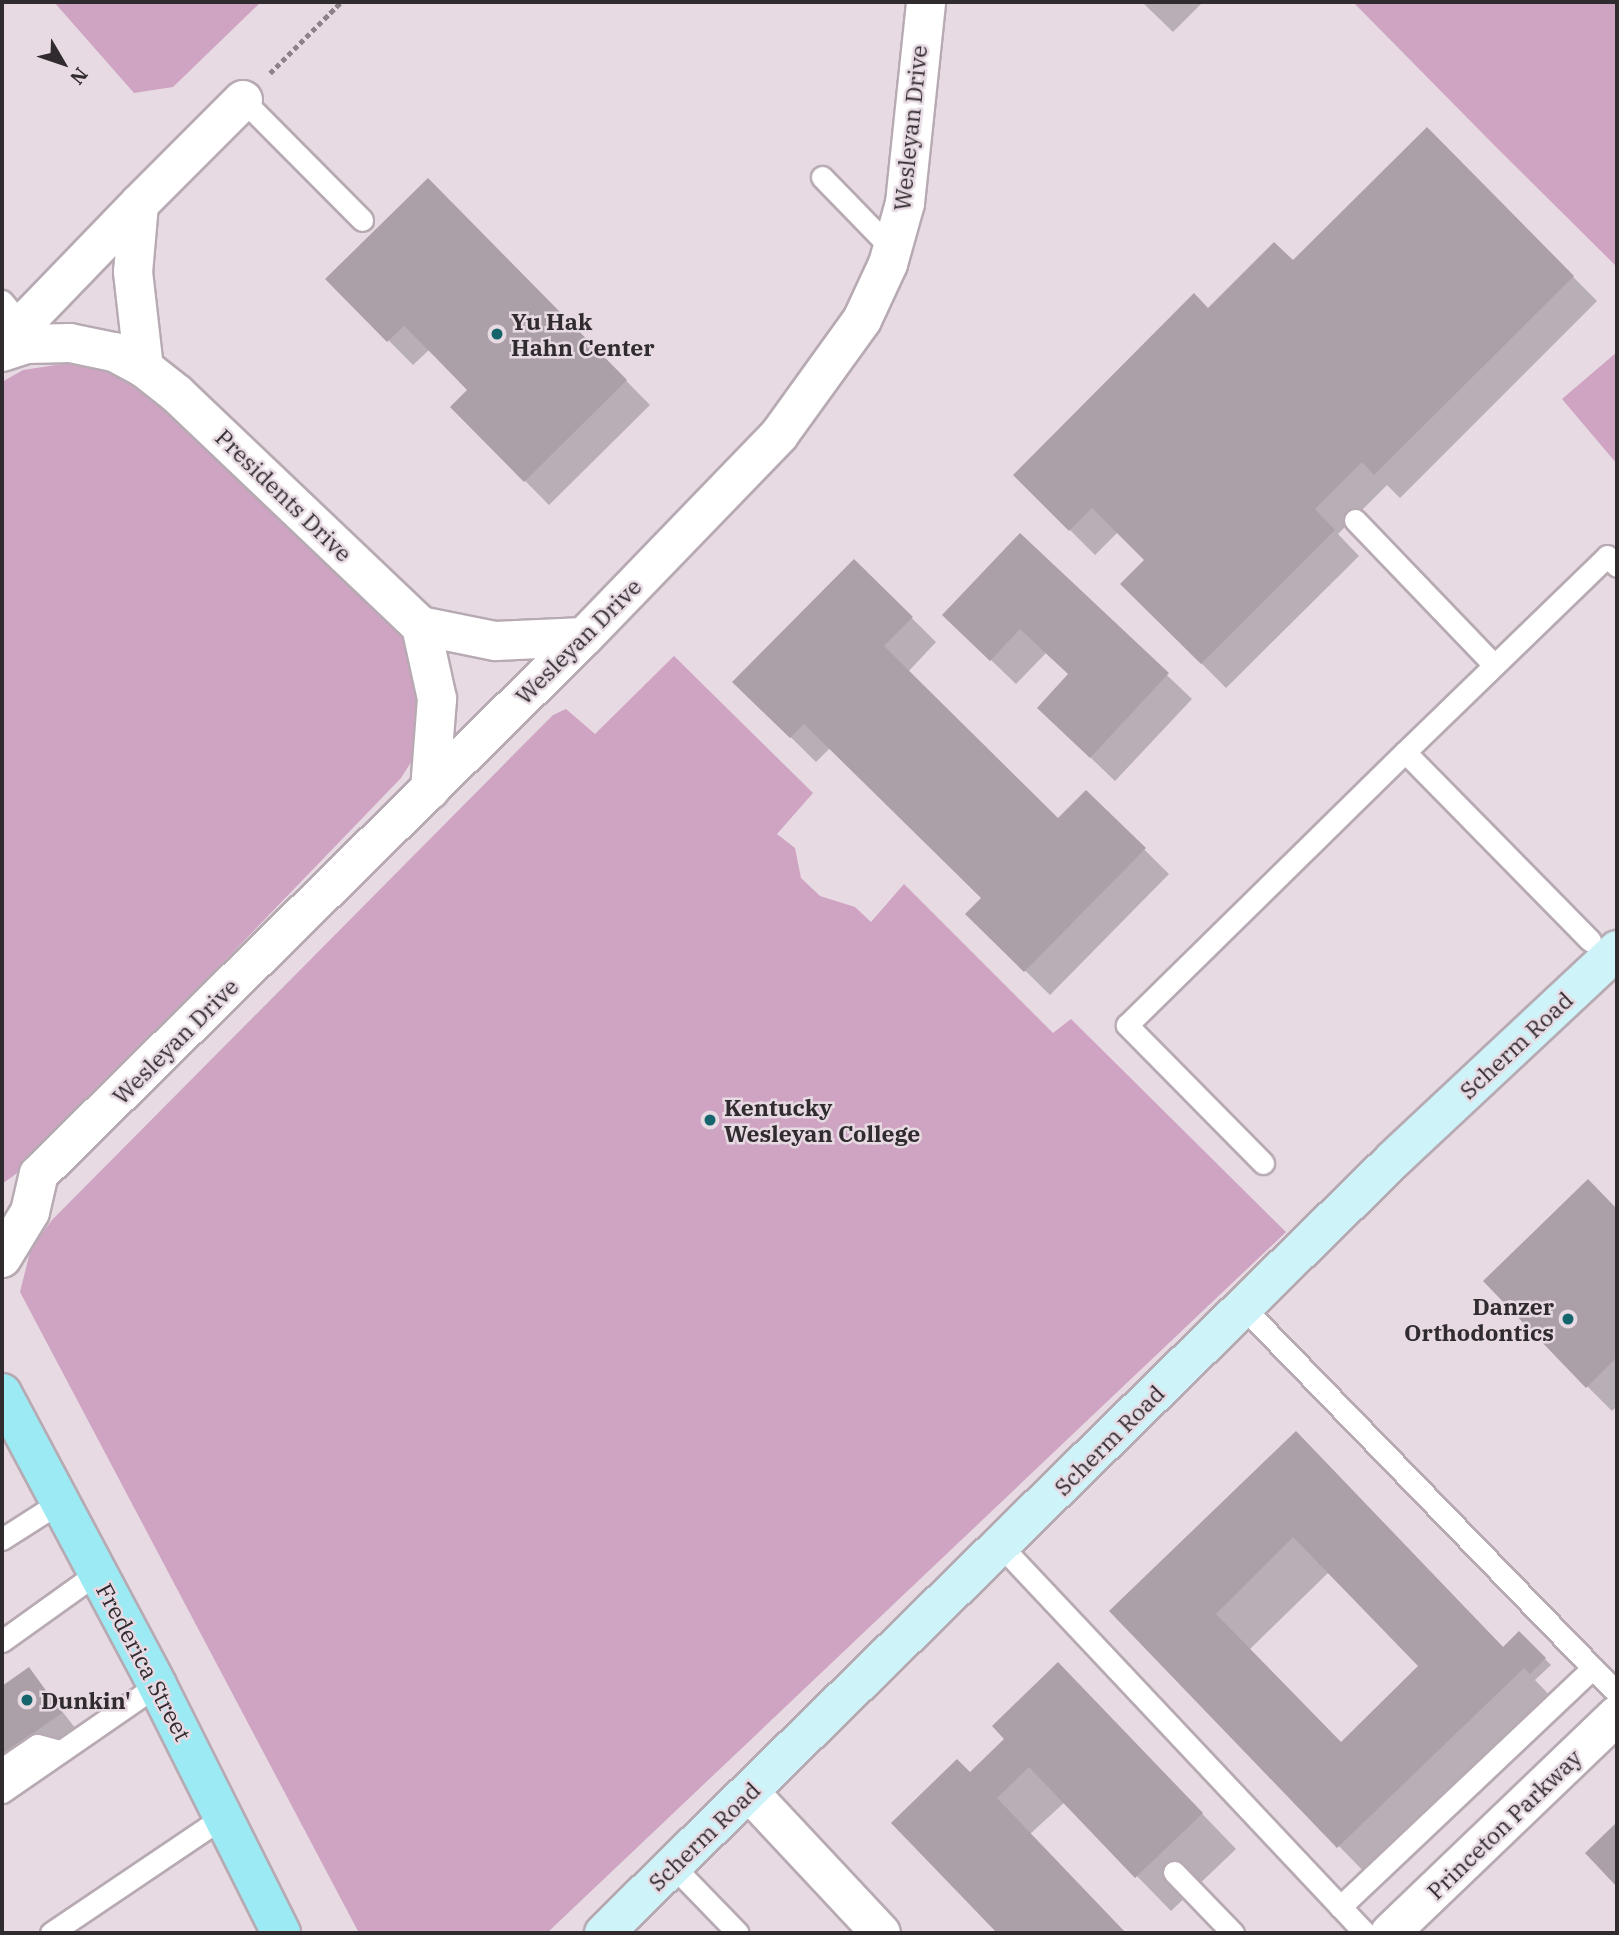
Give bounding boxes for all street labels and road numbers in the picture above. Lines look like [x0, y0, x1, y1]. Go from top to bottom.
street label: Wesleyan Drive [888, 44, 932, 212]
street label: Presidents Drive [210, 423, 358, 567]
street label: Wesleyan Drive [509, 572, 647, 710]
street label: Wesleyan Drive [106, 972, 244, 1110]
street label: Scherm Road [1454, 986, 1578, 1104]
street label: Scherm Road [1048, 1379, 1170, 1501]
street label: Frederica Street [91, 1578, 197, 1746]
street label: Princeton Parkway [1421, 1743, 1587, 1905]
street label: Scherm Road [642, 1776, 766, 1896]

